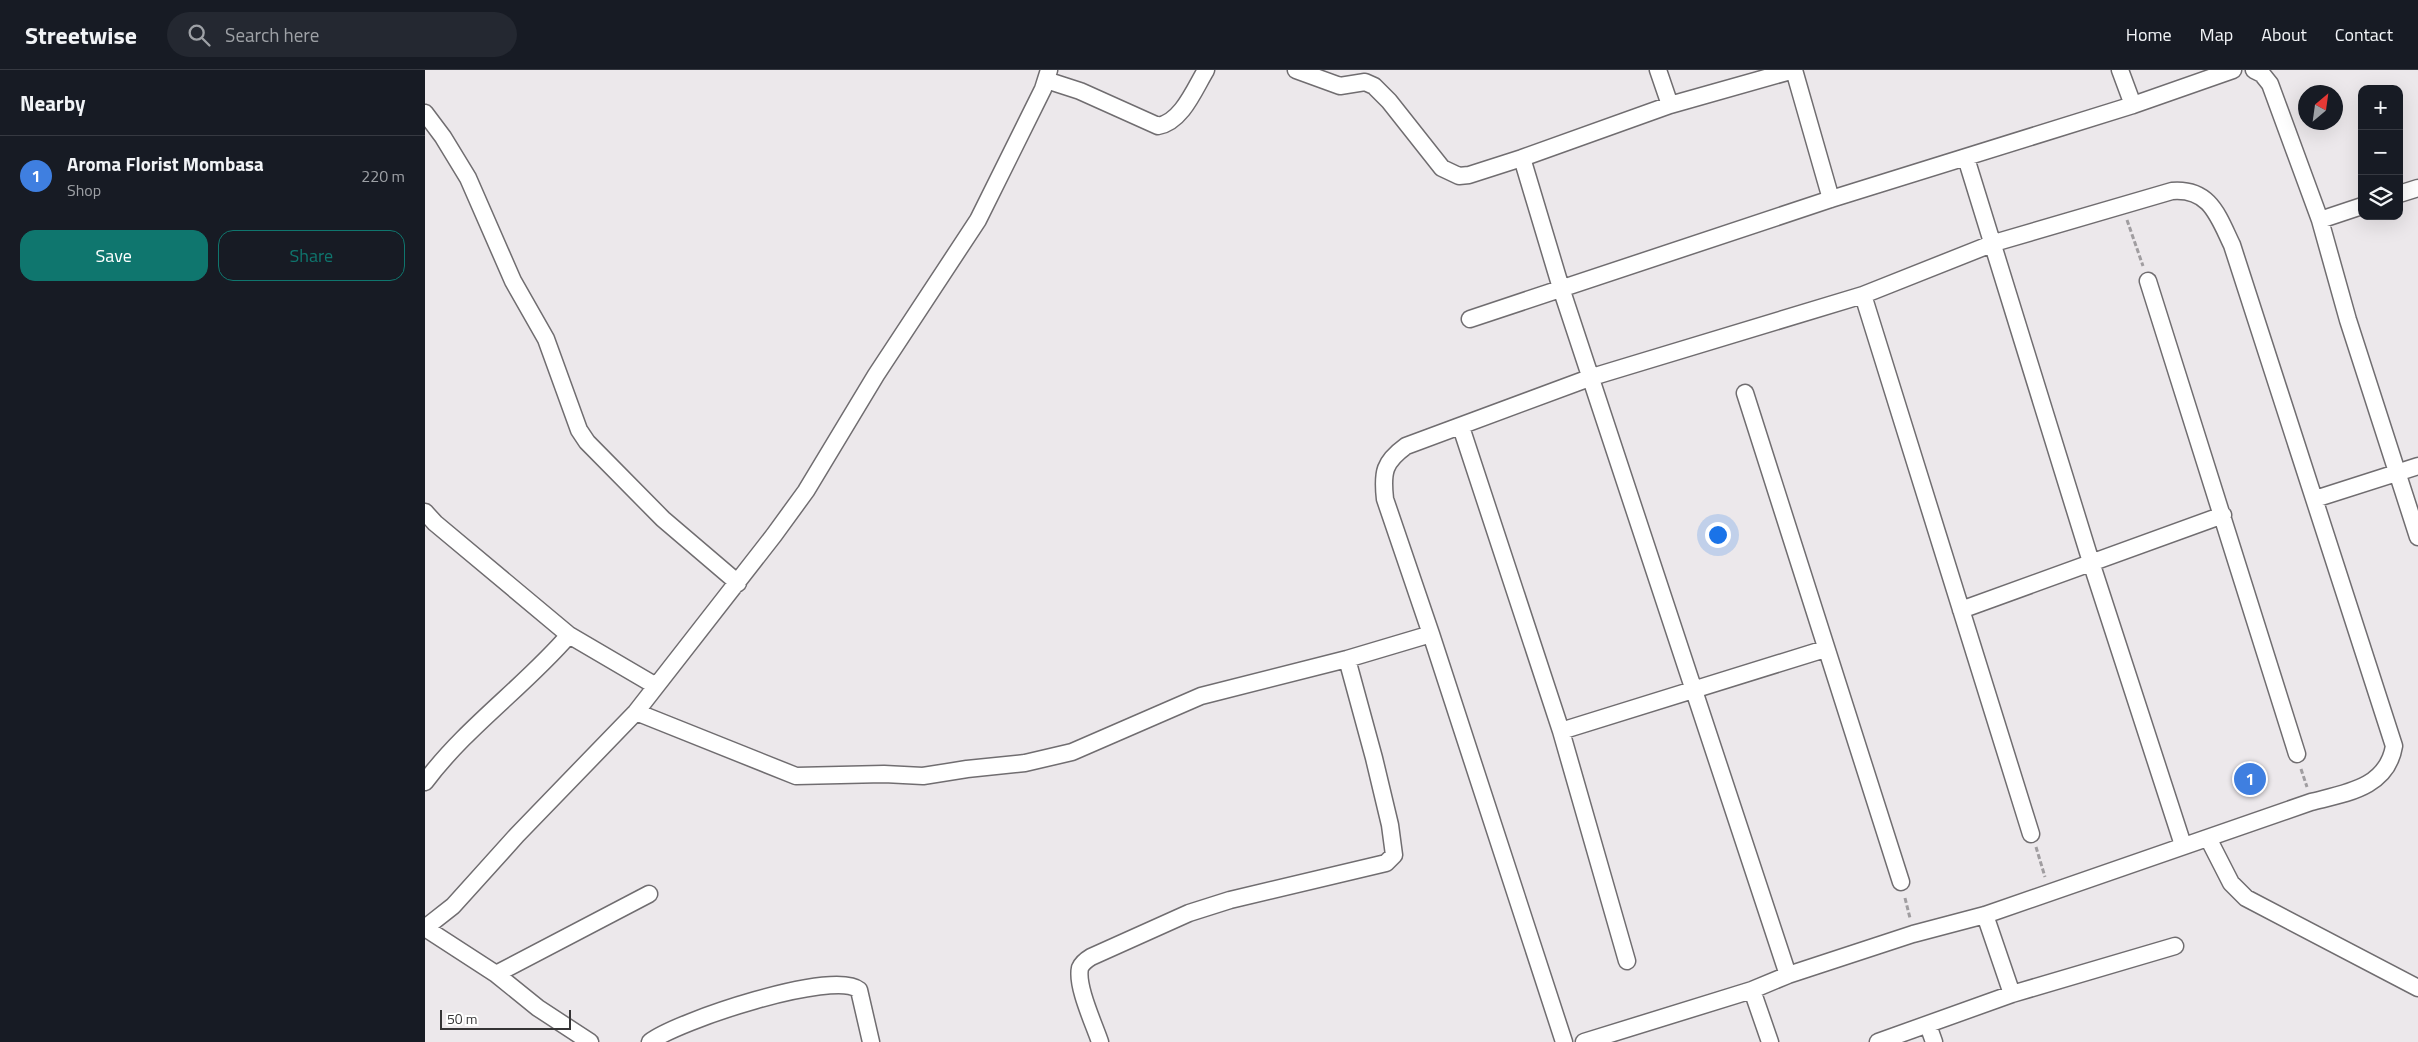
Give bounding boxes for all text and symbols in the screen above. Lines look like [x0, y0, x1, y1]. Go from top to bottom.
search box [167, 12, 517, 57]
text: Streetwise [25, 17, 137, 53]
text: Search here [225, 20, 319, 49]
icon: search [185, 21, 213, 49]
text: Home [2126, 21, 2172, 48]
text: Map [2200, 21, 2233, 48]
text: About [2261, 21, 2307, 48]
text: Contact [2335, 21, 2393, 48]
north arrow [2298, 85, 2343, 130]
map controls [2358, 85, 2403, 220]
button: + [2358, 85, 2403, 130]
text: Nearby [20, 87, 85, 119]
button: − [2358, 130, 2403, 175]
text: Aroma Florist Mombasa [67, 149, 264, 178]
text: 1 [32, 164, 40, 188]
text: 220 m [361, 164, 405, 188]
button: layers [2358, 175, 2403, 220]
text: Shop [67, 178, 101, 202]
button: Save [20, 230, 208, 281]
button: Share [218, 230, 405, 281]
your location [1705, 522, 1731, 548]
pin: 1 [2234, 760, 2266, 798]
scale bar [440, 1007, 571, 1030]
text: 50 m [447, 1008, 477, 1029]

